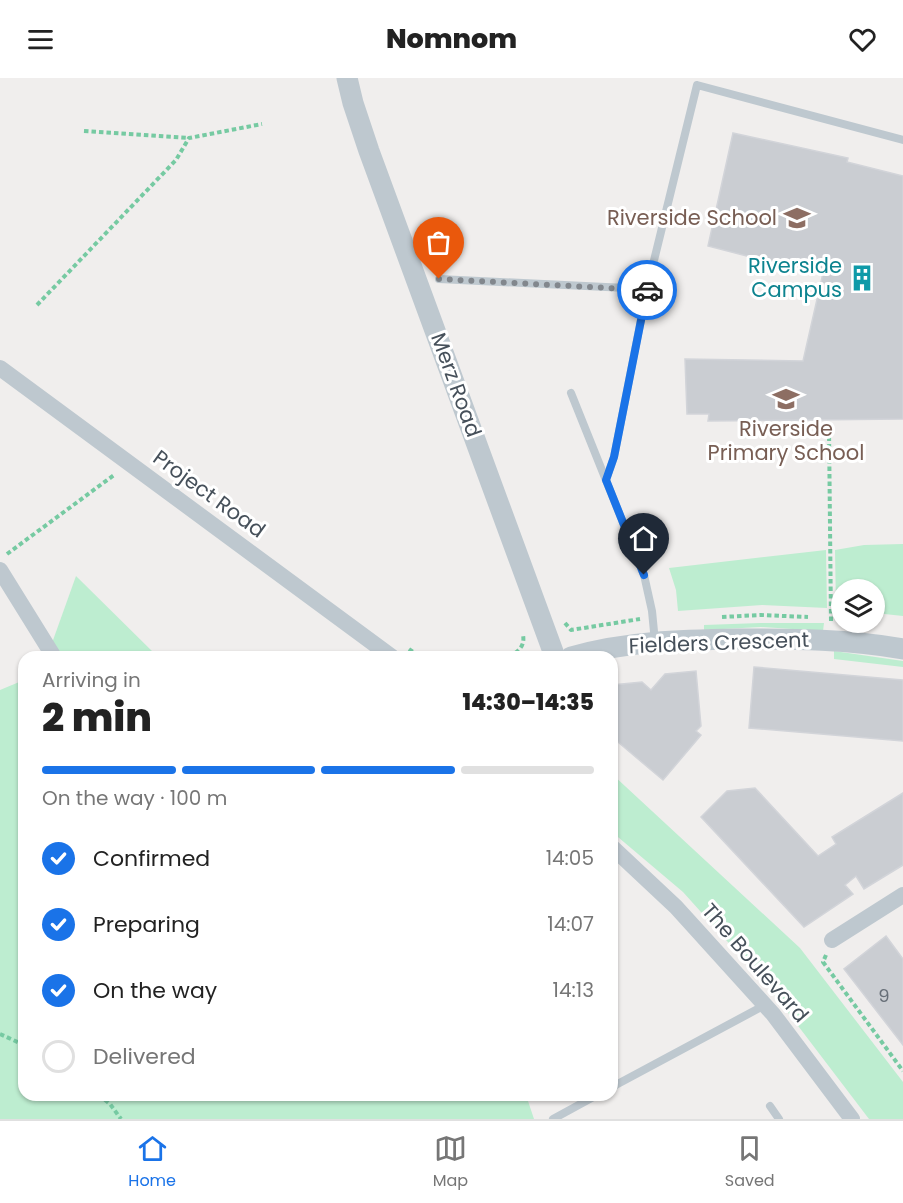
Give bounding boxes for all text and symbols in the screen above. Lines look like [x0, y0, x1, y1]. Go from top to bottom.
text: Nomnom [386, 20, 517, 57]
icon: menu [24, 23, 57, 56]
icon: heart [846, 23, 879, 56]
place label: Riverside School [607, 203, 777, 232]
school or university icon: Riverside School [782, 203, 812, 233]
pin [413, 217, 464, 279]
icon: bag [422, 226, 455, 259]
place label: Riverside Campus [748, 251, 842, 304]
courier [617, 260, 677, 320]
building icon: Riverside Campus [847, 263, 877, 293]
icon: car [631, 274, 664, 307]
street label: Merz Road [424, 329, 489, 441]
school or university icon: Riverside Primary School [771, 384, 801, 414]
place label: Riverside Primary School [708, 414, 864, 467]
street label: Project Road [147, 443, 271, 544]
pin [618, 513, 669, 575]
icon: home [627, 522, 660, 555]
map controls [831, 579, 885, 633]
button: layers [831, 579, 885, 633]
street label: Fielders Crescent [628, 625, 810, 660]
text: Arriving in [42, 666, 141, 694]
text: 14:30–14:35 [462, 687, 594, 718]
text: 2 min [42, 690, 152, 745]
text: On the way · 100 m [42, 784, 227, 812]
icon: check [42, 842, 75, 875]
text: Confirmed [93, 843, 210, 874]
text: 14:05 [546, 844, 594, 872]
street label: The Boulevard [695, 897, 815, 1029]
icon: check [42, 908, 75, 941]
text: Preparing [93, 909, 200, 940]
text: 14:07 [547, 910, 594, 938]
icon: check [42, 974, 75, 1007]
text: On the way [93, 975, 217, 1006]
text: 14:13 [553, 976, 594, 1004]
house number: 9 [878, 983, 890, 1008]
text: Delivered [93, 1041, 196, 1072]
tab: Home [128, 1132, 176, 1193]
tab: Map [433, 1132, 468, 1193]
tab: Saved [725, 1132, 775, 1193]

